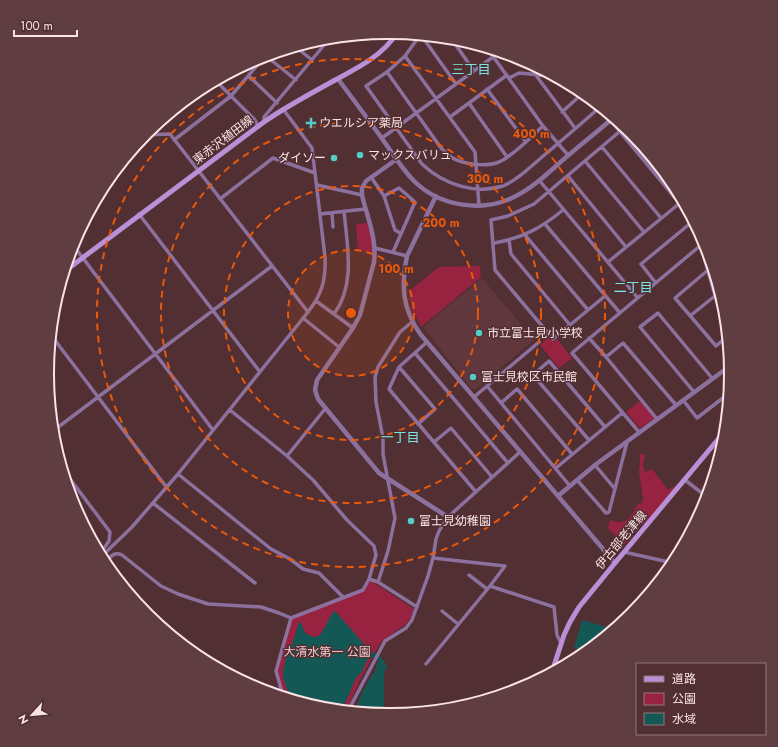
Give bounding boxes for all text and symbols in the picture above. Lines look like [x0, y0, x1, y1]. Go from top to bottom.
scale bar [14, 12, 77, 38]
text: 100 m [20, 17, 53, 35]
district label: 三丁目 [451, 60, 491, 79]
street label: 東赤沢植田線 [189, 111, 257, 169]
place label: ウエルシア薬局 [319, 114, 403, 132]
marker: ウエルシア薬局 [306, 118, 316, 128]
text: 400 m [512, 125, 550, 143]
place label: マックスバリュ [368, 146, 452, 164]
place label: ダイソー [278, 149, 326, 167]
marker: マックスバリュ [355, 150, 365, 160]
marker: ダイソー [329, 153, 339, 163]
text: 300 m [467, 170, 504, 188]
text: 200 m [422, 214, 460, 232]
text: 100 m [378, 260, 414, 278]
district label: 二丁目 [613, 278, 653, 297]
centre of rings [344, 306, 358, 320]
place label: 市立富士見小学校 [487, 324, 583, 342]
marker: 市立富士見小学校 [474, 328, 484, 338]
place label: 富士見校区市民館 [481, 368, 577, 386]
marker: 富士見校区市民館 [468, 372, 478, 382]
district label: 一丁目 [380, 428, 420, 447]
street label: 伊古部老津線 [591, 507, 651, 573]
place label: 富士見幼稚園 [419, 512, 491, 530]
marker: 富士見幼稚園 [406, 516, 416, 526]
park label: 大清水第一 公園 [283, 643, 371, 661]
legend [636, 663, 766, 735]
text: 道路 [672, 670, 696, 688]
text: 公園 [672, 690, 696, 708]
north arrow [12, 695, 52, 735]
text: 水域 [672, 710, 696, 728]
text: N [14, 712, 32, 727]

